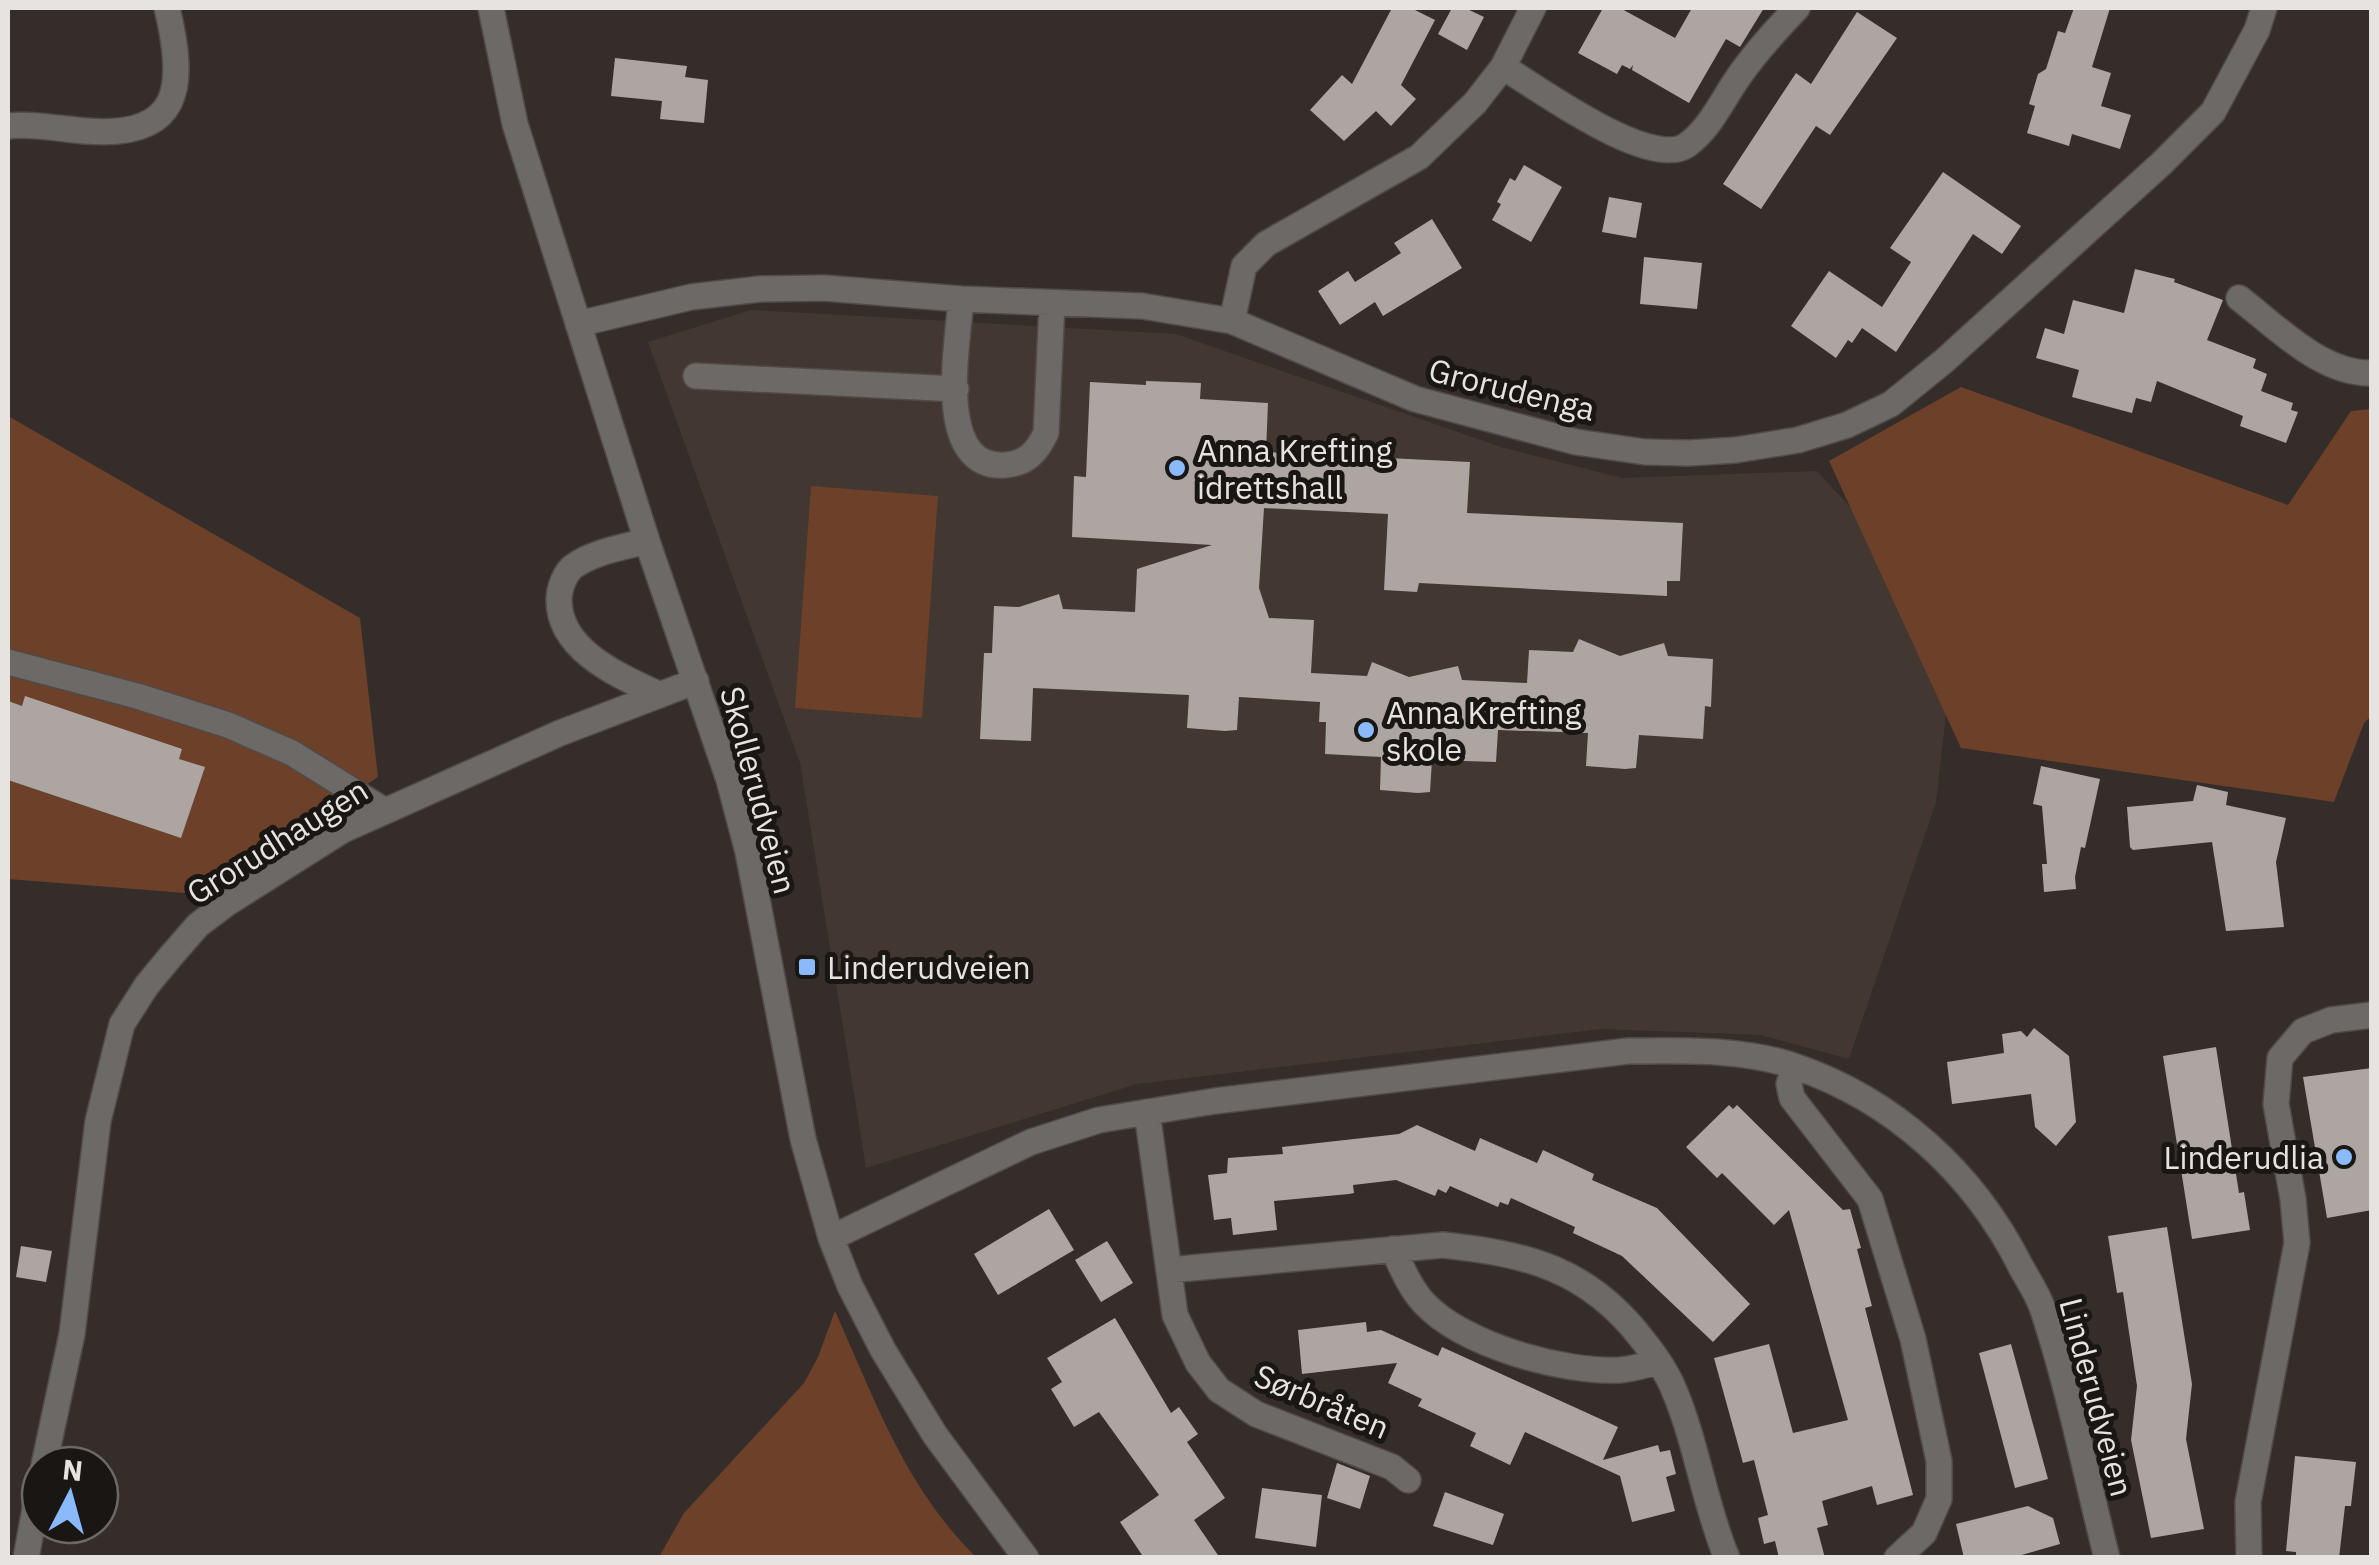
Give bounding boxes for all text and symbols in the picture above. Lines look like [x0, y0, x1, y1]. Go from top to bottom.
street label: Grorudenga [1425, 348, 1599, 430]
place label: Anna Krefting idrettshall [1197, 429, 1392, 508]
marker: Anna Krefting idrettshall [1166, 457, 1188, 479]
street label: Skollerudveien [711, 682, 807, 898]
place label: Anna Krefting skole [1386, 691, 1581, 770]
marker: Anna Krefting skole [1355, 719, 1377, 741]
street label: Grorudhaugen [178, 769, 376, 913]
place label: Linderudveien [827, 946, 1031, 988]
marker: Linderudveien [796, 956, 818, 978]
place label: Linderudlia [2163, 1136, 2324, 1178]
marker: Linderudlia [2333, 1146, 2355, 1168]
street label: Linderudveien [2050, 1293, 2144, 1501]
street label: Sørbråten [1248, 1354, 1396, 1448]
north arrow [20, 1445, 120, 1545]
text: N [61, 1450, 85, 1489]

